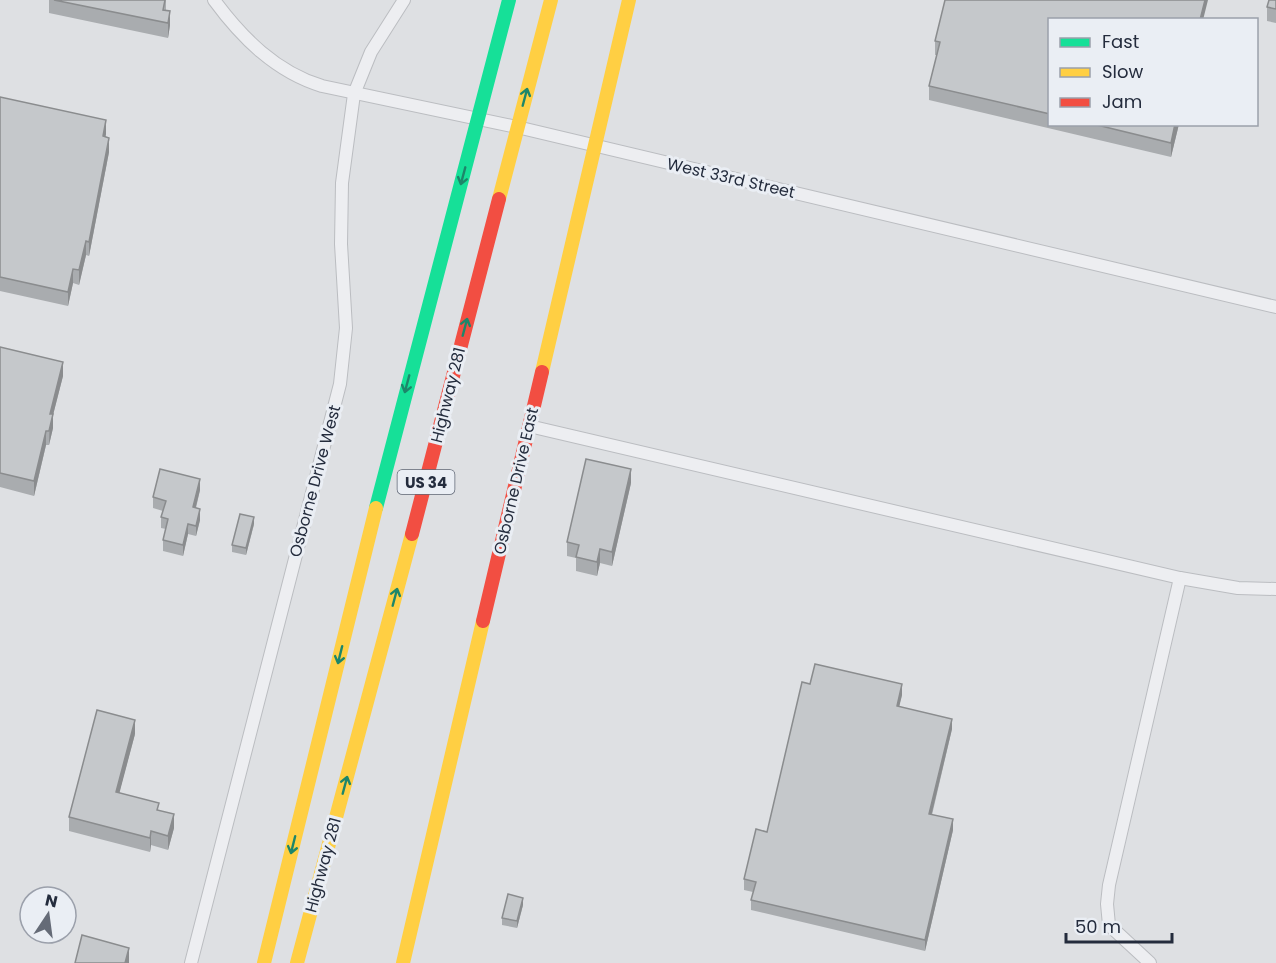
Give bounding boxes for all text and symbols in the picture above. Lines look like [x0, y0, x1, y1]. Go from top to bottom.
legend [1048, 18, 1258, 126]
text: Fast [1102, 29, 1139, 54]
text: Slow [1102, 59, 1144, 84]
one-way arrow [520, 88, 531, 107]
text: Jam [1102, 89, 1142, 114]
street label: West 33rd Street [665, 152, 797, 204]
one-way arrow [456, 166, 468, 185]
one-way arrow [460, 317, 472, 336]
street label: Highway 281 [425, 345, 471, 445]
one-way arrow [401, 375, 412, 394]
street label: Osborne Drive West [284, 402, 346, 560]
street label: Osborne Drive East [488, 405, 544, 557]
road number: US 34 [398, 470, 454, 494]
one-way arrow [390, 587, 402, 606]
one-way arrow [333, 645, 345, 664]
one-way arrow [339, 776, 351, 795]
street label: Highway 281 [299, 815, 347, 915]
one-way arrow [286, 835, 298, 854]
north arrow [18, 885, 78, 945]
text: N [43, 888, 60, 913]
scale bar [1066, 906, 1172, 944]
text: 50 m [1075, 914, 1121, 939]

